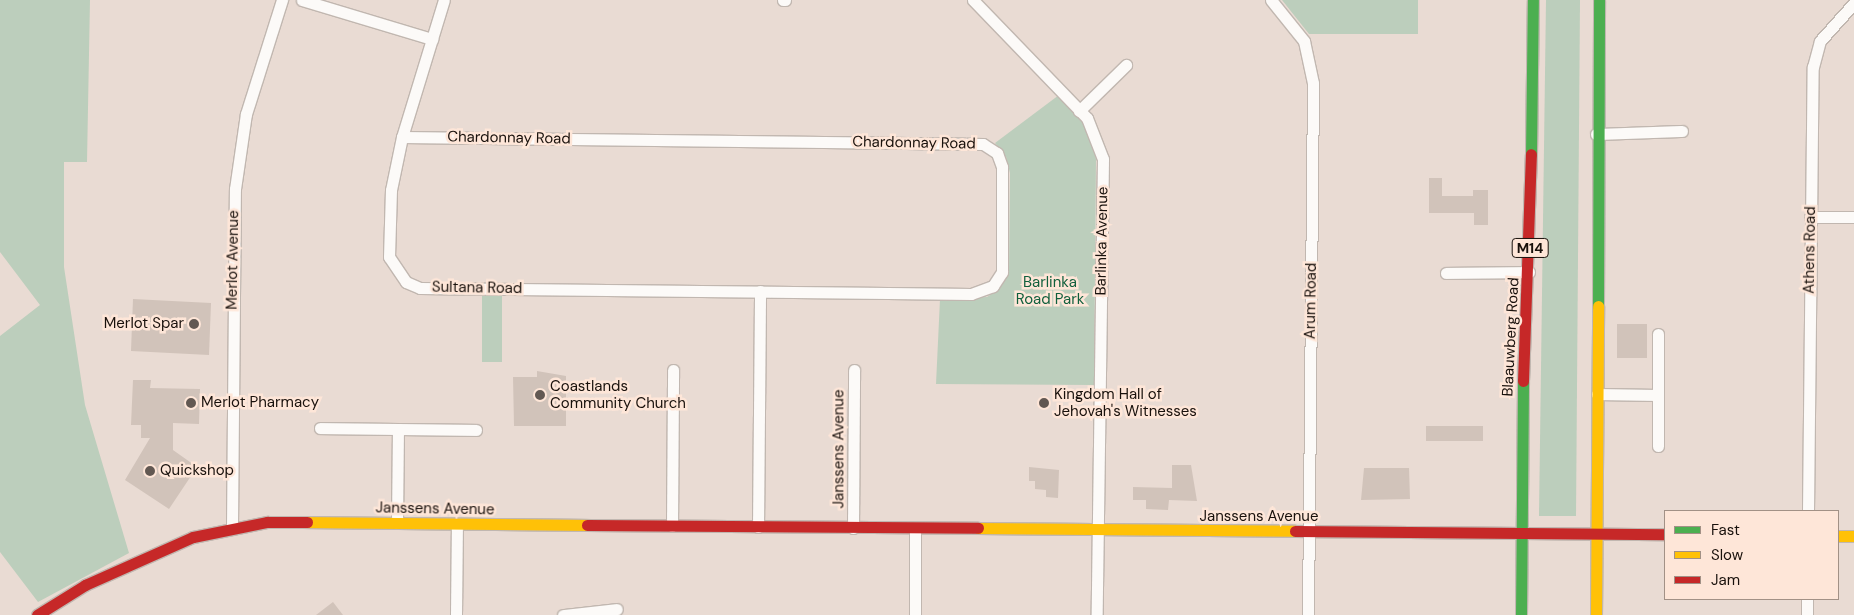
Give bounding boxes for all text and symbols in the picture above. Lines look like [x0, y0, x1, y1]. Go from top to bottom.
street label: Chardonnay Road [447, 128, 571, 148]
street label: Chardonnay Road [852, 133, 976, 153]
street label: Barlinka Avenue [1092, 186, 1112, 296]
street label: Athens Road [1800, 206, 1820, 294]
street label: Merlot Avenue [223, 210, 243, 310]
road number: M14 [1511, 237, 1549, 260]
street label: Arum Road [1301, 263, 1321, 339]
park label: Barlinka Road Park [1016, 273, 1084, 308]
street label: Blaauwberg Road [1499, 277, 1523, 397]
street label: Sultana Road [432, 278, 522, 298]
place label: Merlot Spar [104, 315, 184, 333]
marker: Merlot Spar [188, 318, 200, 330]
place label: Coastlands Community Church [550, 377, 686, 412]
place label: Kingdom Hall of Jehovah's Witnesses [1054, 385, 1197, 420]
marker: Coastlands Community Church [534, 389, 546, 401]
street label: Janssens Avenue [830, 390, 848, 508]
place label: Merlot Pharmacy [201, 394, 319, 412]
marker: Merlot Pharmacy [185, 397, 197, 409]
marker: Kingdom Hall of Jehovah's Witnesses [1038, 397, 1050, 409]
place label: Quickshop [160, 462, 234, 480]
marker: Quickshop [144, 465, 156, 477]
street label: Janssens Avenue [375, 499, 495, 519]
street label: Janssens Avenue [1200, 508, 1318, 526]
legend [1664, 510, 1839, 600]
text: Fast [1711, 520, 1740, 540]
text: Slow [1711, 545, 1743, 565]
text: Jam [1711, 570, 1740, 590]

